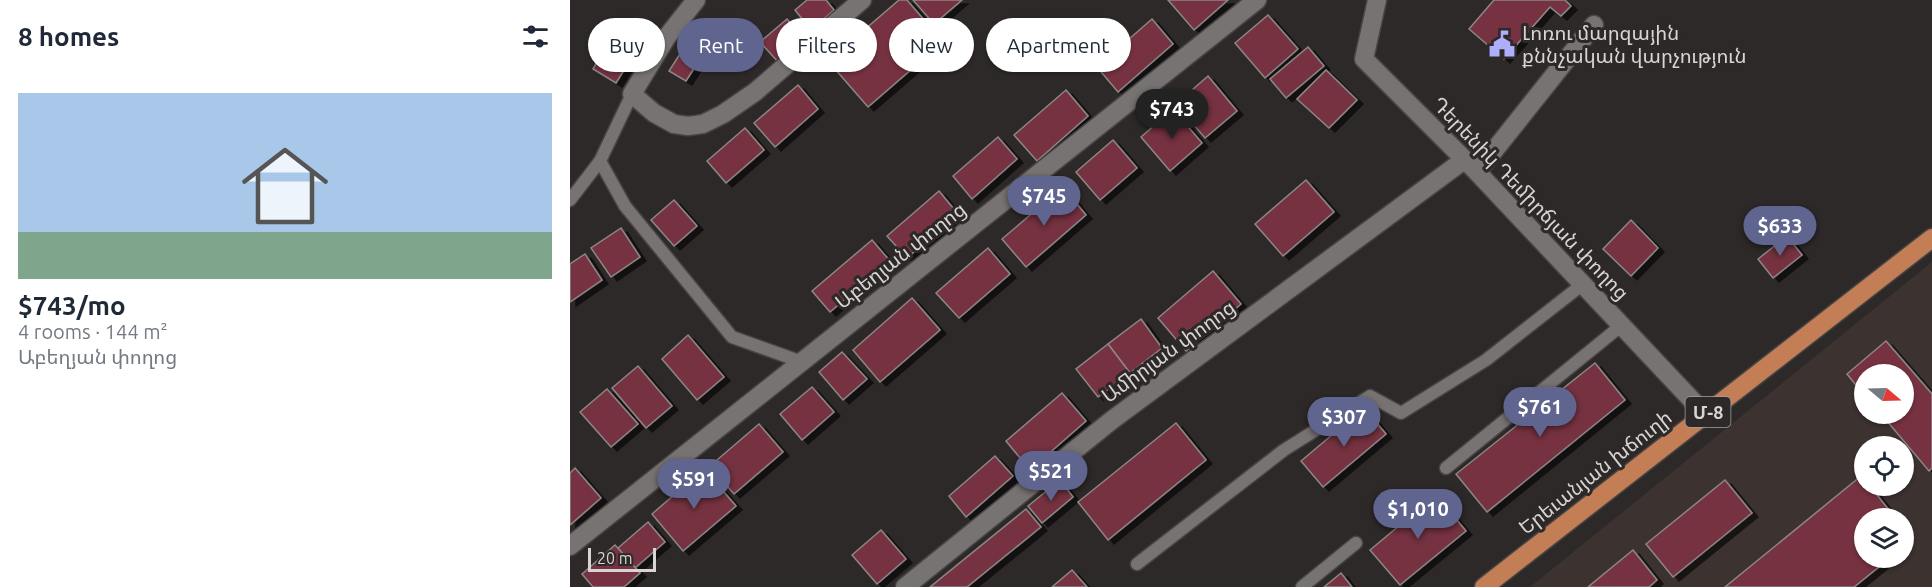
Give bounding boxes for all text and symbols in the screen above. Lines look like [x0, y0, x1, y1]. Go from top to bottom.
chip: Buy [588, 18, 665, 72]
chip: Rent [677, 18, 764, 72]
chip: Filters [776, 18, 877, 72]
chip: New [889, 18, 974, 72]
chip: Apartment [986, 18, 1131, 72]
icon: filters [519, 20, 552, 53]
place label: Լոռու մարզային քննչական վարչություն [1522, 21, 1747, 68]
text: 8 homes [18, 22, 119, 51]
public building icon: Լոռու մարզային քննչական վարչություն [1487, 29, 1517, 59]
pin: $743 [1136, 89, 1208, 140]
street label: Դերենիկ Դեմիրճյան փողոց [1427, 92, 1634, 305]
text: $743 [1149, 97, 1195, 120]
icon: home [231, 132, 339, 240]
pin: $745 [1008, 176, 1080, 227]
text: $745 [1021, 184, 1067, 207]
street label: Աբեղյան փողոց [830, 197, 970, 314]
pin: $633 [1744, 206, 1816, 257]
text: $633 [1757, 214, 1803, 237]
text: $743/mo [18, 291, 126, 320]
street label: Ամիրյան փողոց [1097, 295, 1240, 408]
text: 4 rooms · 144 m² [18, 320, 168, 343]
text: Աբեղյան փողոց [18, 345, 177, 368]
north arrow [1854, 364, 1914, 424]
map controls [1854, 364, 1914, 568]
pin: $761 [1504, 387, 1576, 438]
text: $761 [1517, 395, 1563, 418]
pin: $307 [1308, 397, 1380, 448]
road number: Մ-8 [1686, 397, 1730, 427]
text: $307 [1321, 405, 1367, 428]
street label: Երեւանյան խճուղի [1514, 405, 1676, 540]
button: locate [1854, 436, 1914, 496]
pin: $521 [1015, 451, 1087, 502]
pin: $591 [658, 459, 730, 510]
text: $521 [1028, 459, 1074, 482]
text: $591 [671, 467, 717, 490]
pin: $1,010 [1369, 489, 1467, 540]
text: $1,010 [1387, 497, 1449, 520]
button: layers [1854, 508, 1914, 568]
scale bar [588, 545, 656, 572]
text: 20 m [597, 549, 633, 567]

